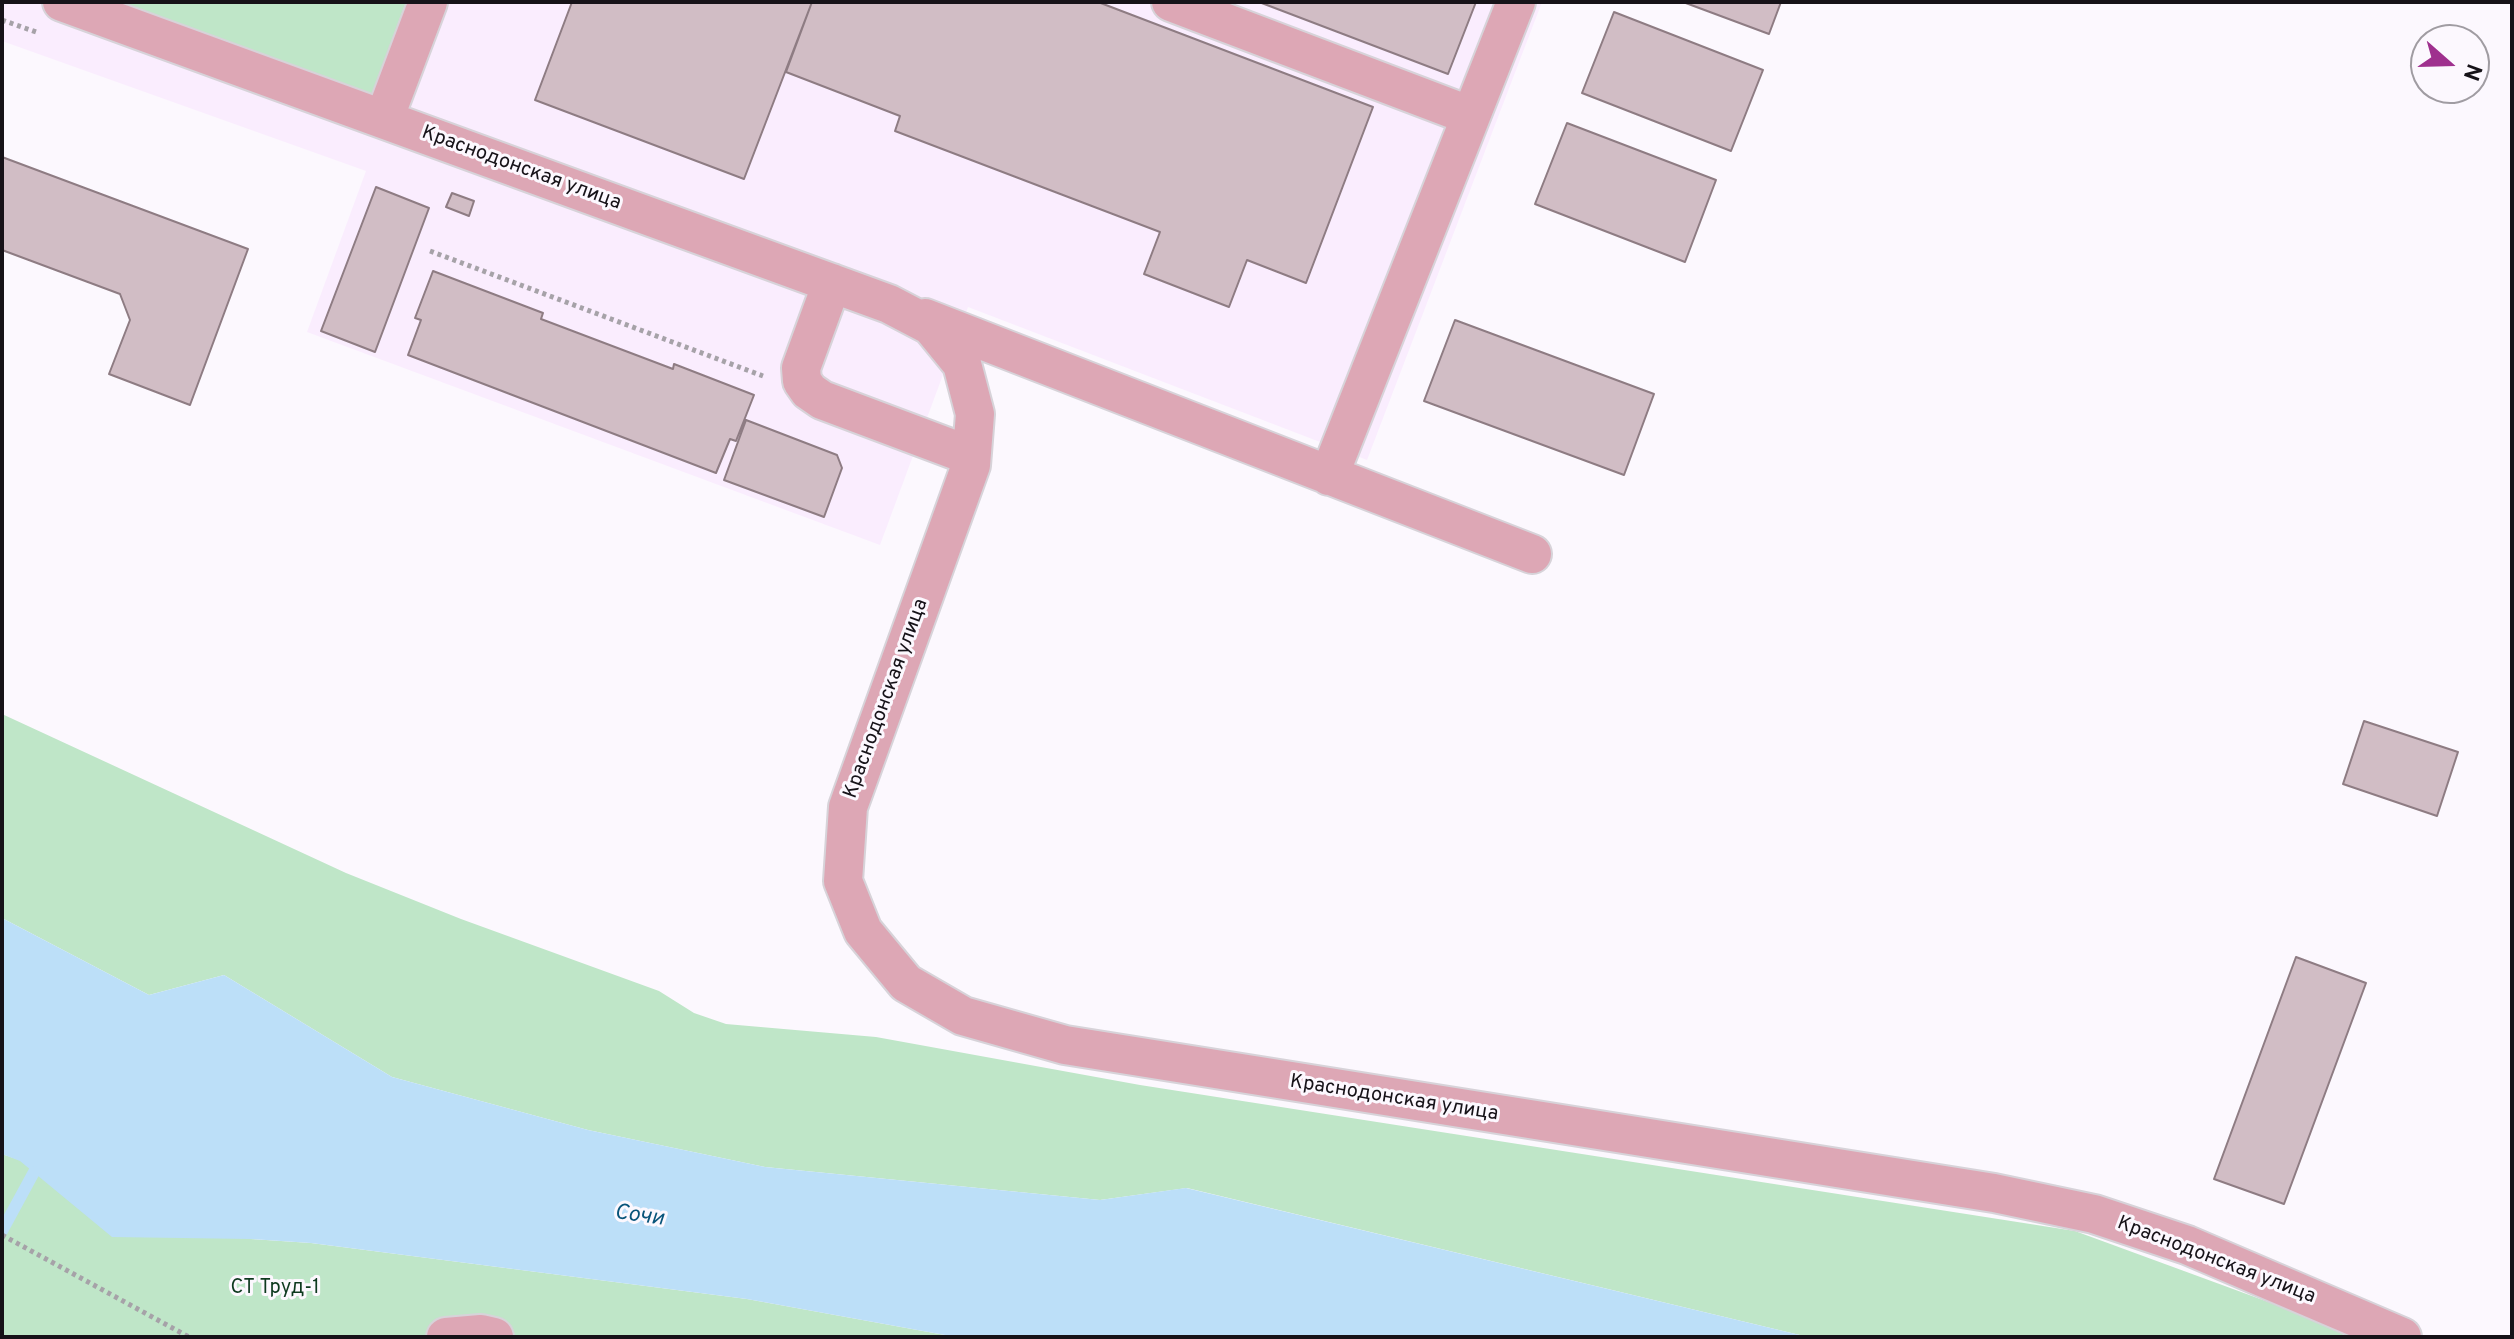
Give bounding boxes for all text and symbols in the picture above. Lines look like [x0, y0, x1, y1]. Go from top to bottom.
north arrow [2410, 24, 2490, 104]
text: N [2456, 60, 2487, 84]
street label: Краснодонская улица [418, 122, 624, 216]
street label: Краснодонская улица [840, 596, 934, 802]
street label: Краснодонская улица [1288, 1071, 1500, 1127]
water label: Сочи [613, 1200, 665, 1234]
street label: Краснодонская улица [2113, 1212, 2319, 1310]
park label: СТ Труд-1 [230, 1277, 320, 1301]

